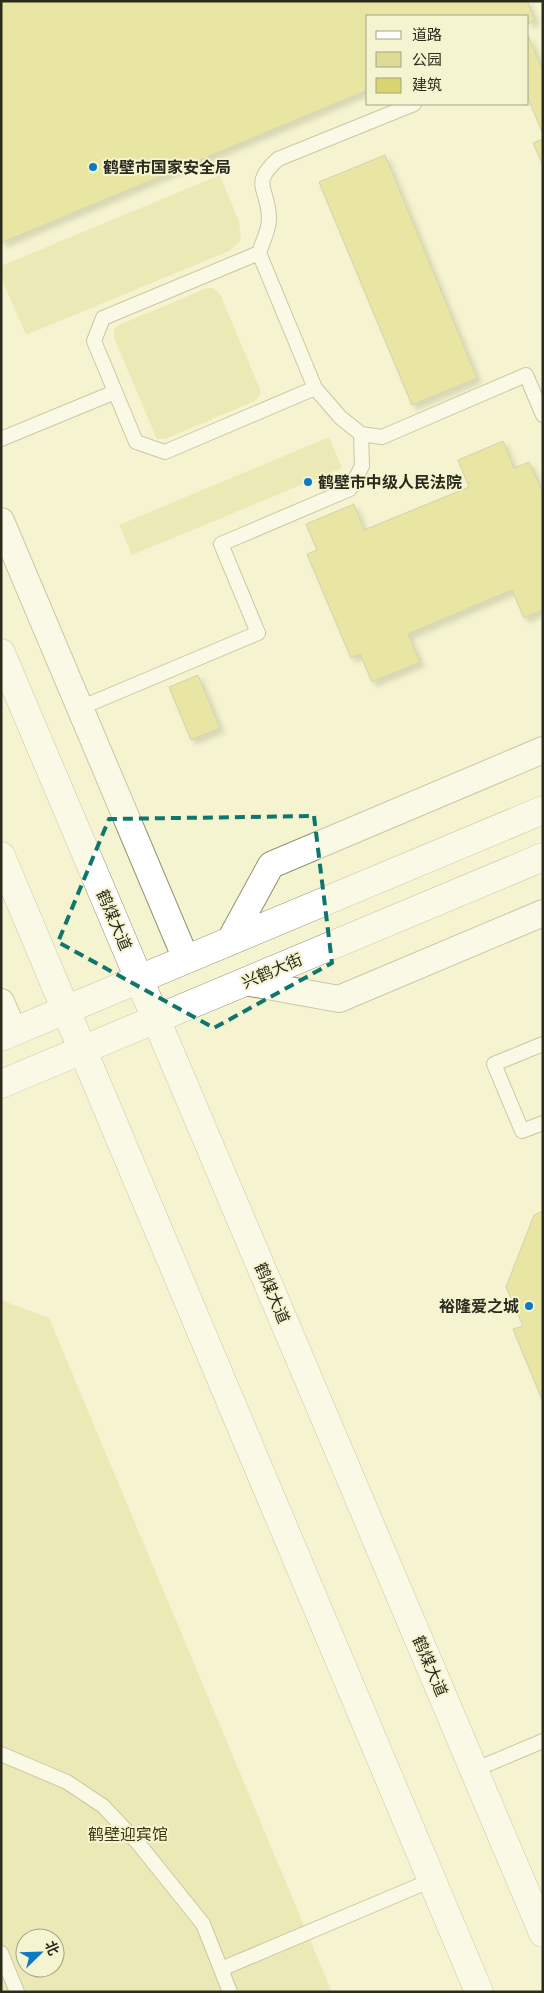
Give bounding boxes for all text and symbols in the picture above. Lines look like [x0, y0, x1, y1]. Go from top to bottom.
legend [366, 15, 529, 105]
text: 道路 [412, 26, 442, 44]
text: 公园 [412, 51, 442, 69]
text: 建筑 [412, 76, 442, 94]
place label: 鹤壁市国家安全局 [103, 158, 231, 177]
marker: 鹤壁市国家安全局 [87, 161, 99, 173]
place label: 鹤壁市中级人民法院 [318, 473, 462, 492]
marker: 鹤壁市中级人民法院 [302, 476, 314, 488]
street label: 鹤煤大道 [93, 887, 135, 953]
street label: 兴鹤大街 [239, 950, 305, 992]
street label: 鹤煤大道 [251, 1260, 293, 1326]
place label: 裕隆爱之城 [439, 1297, 519, 1316]
marker: 裕隆爱之城 [523, 1300, 535, 1312]
street label: 鹤煤大道 [409, 1633, 451, 1699]
park label: 鹤壁迎宾馆 [88, 1825, 168, 1844]
north arrow [15, 1928, 65, 1978]
text: 北 [41, 1938, 62, 1958]

